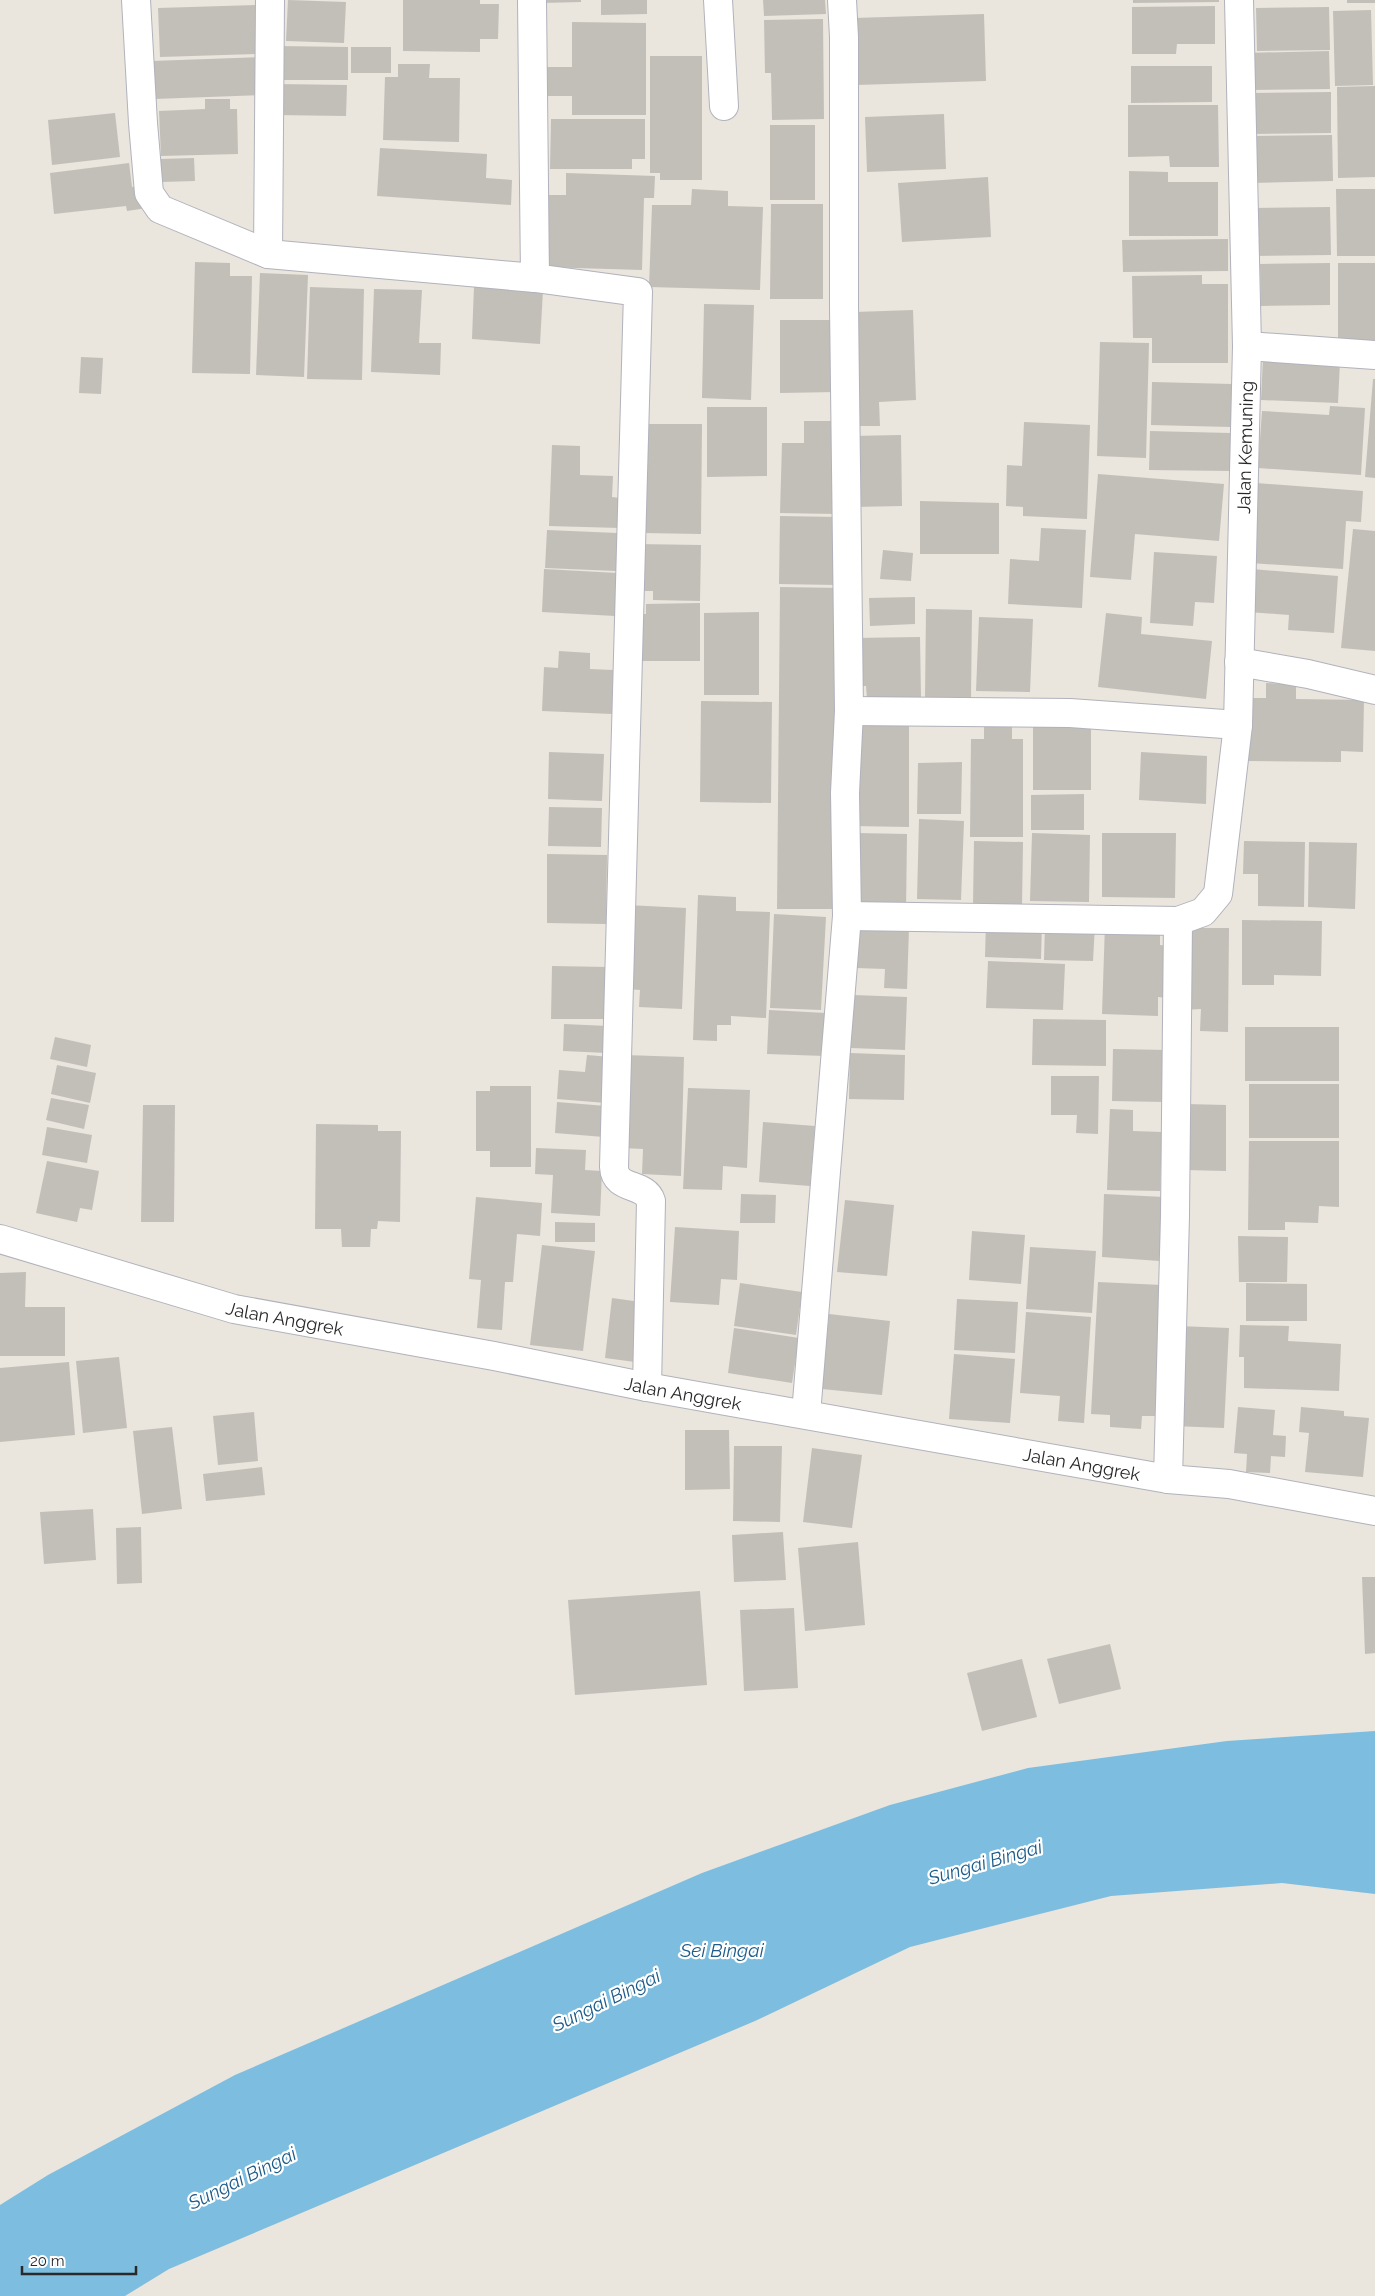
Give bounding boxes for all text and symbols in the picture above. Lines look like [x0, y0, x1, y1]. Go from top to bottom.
street label: Jalan Kemuning [1233, 381, 1257, 514]
street label: Jalan Anggrek [224, 1297, 346, 1339]
street label: Jalan Anggrek [622, 1372, 744, 1414]
street label: Jalan Anggrek [1021, 1443, 1142, 1484]
water label: Sungai Bingai [925, 1835, 1045, 1889]
water label: Sei Bingai [679, 1939, 765, 1961]
water label: Sungai Bingai [548, 1964, 664, 2036]
water label: Sungai Bingai [184, 2142, 300, 2214]
scale bar [22, 2244, 136, 2276]
text: 20 m [30, 2252, 65, 2270]

